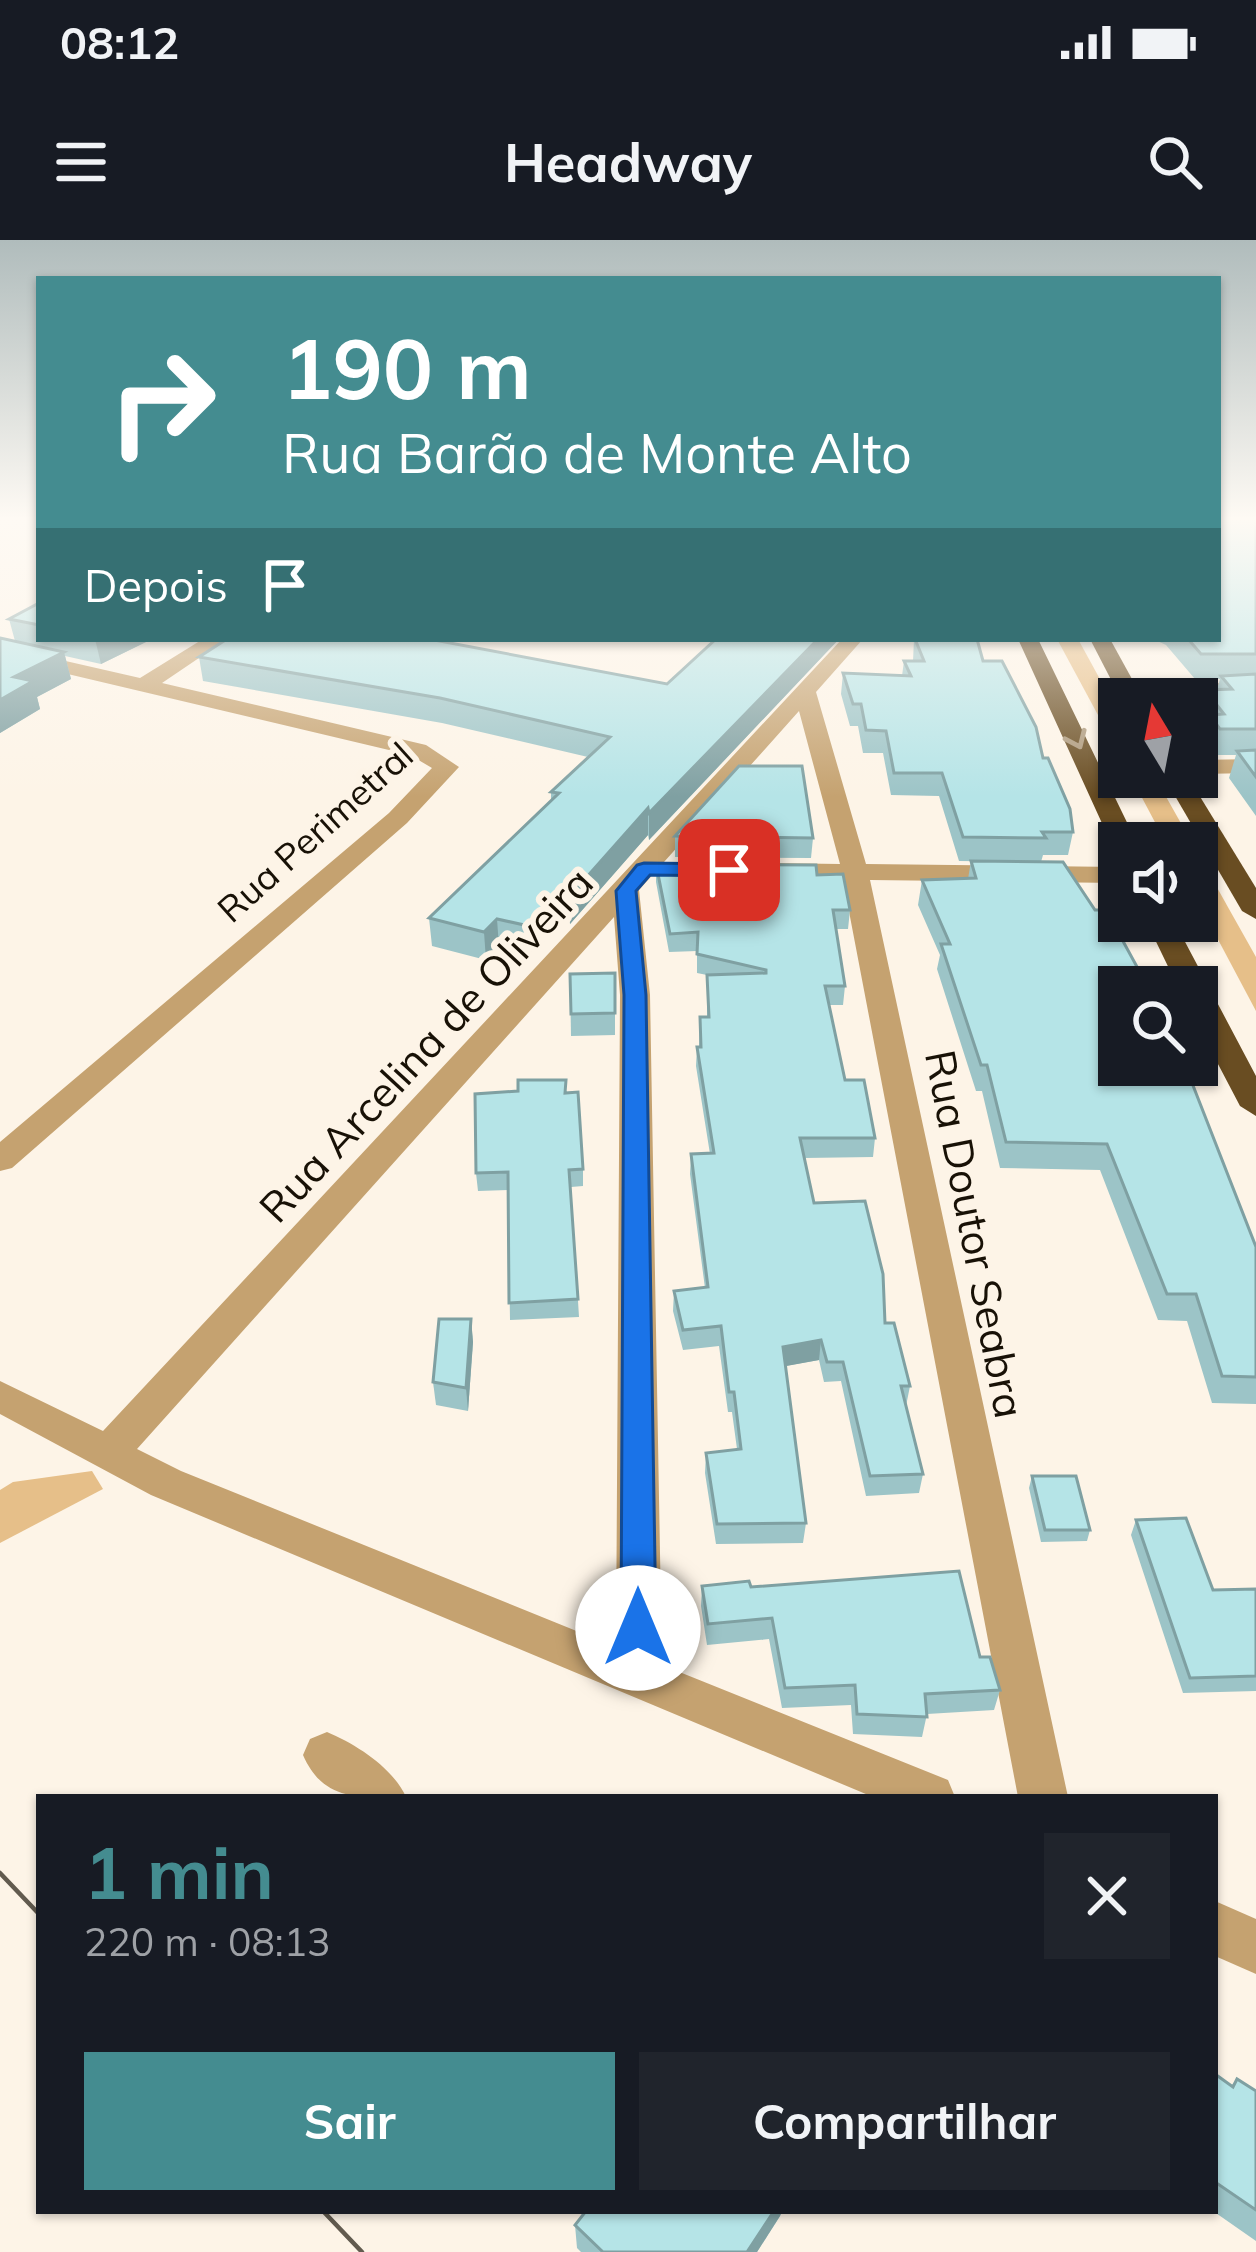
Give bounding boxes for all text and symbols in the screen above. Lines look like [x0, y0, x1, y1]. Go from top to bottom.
text: 08:12 [60, 14, 179, 70]
text: Headway [504, 128, 752, 196]
icon: menu [48, 129, 114, 195]
icon: search [1142, 129, 1208, 195]
text: 190 m [282, 315, 532, 420]
icon: right [84, 324, 240, 480]
text: Rua Barão de Monte Alto [282, 419, 912, 487]
icon: arrive [252, 552, 318, 618]
text: Depois [84, 557, 228, 613]
north arrow [1098, 678, 1218, 798]
map controls [1098, 678, 1218, 1086]
one-way arrow [1063, 728, 1087, 749]
street label: Rua Perimetral [208, 732, 422, 931]
pin [678, 819, 780, 921]
button: sound [1098, 822, 1218, 942]
icon: arrive [696, 837, 762, 903]
street label: Rua Arcelina de Oliveira [247, 856, 604, 1233]
button: search [1098, 966, 1218, 1086]
street label: Rua Doutor Seabra [914, 1046, 1037, 1422]
position arrow [575, 1565, 701, 1691]
text: 1 min [84, 1827, 274, 1917]
button: close [1044, 1833, 1170, 1959]
text: 220 m · 08:13 [84, 1917, 330, 1966]
button: Sair [84, 2052, 615, 2190]
button: Compartilhar [639, 2052, 1170, 2190]

